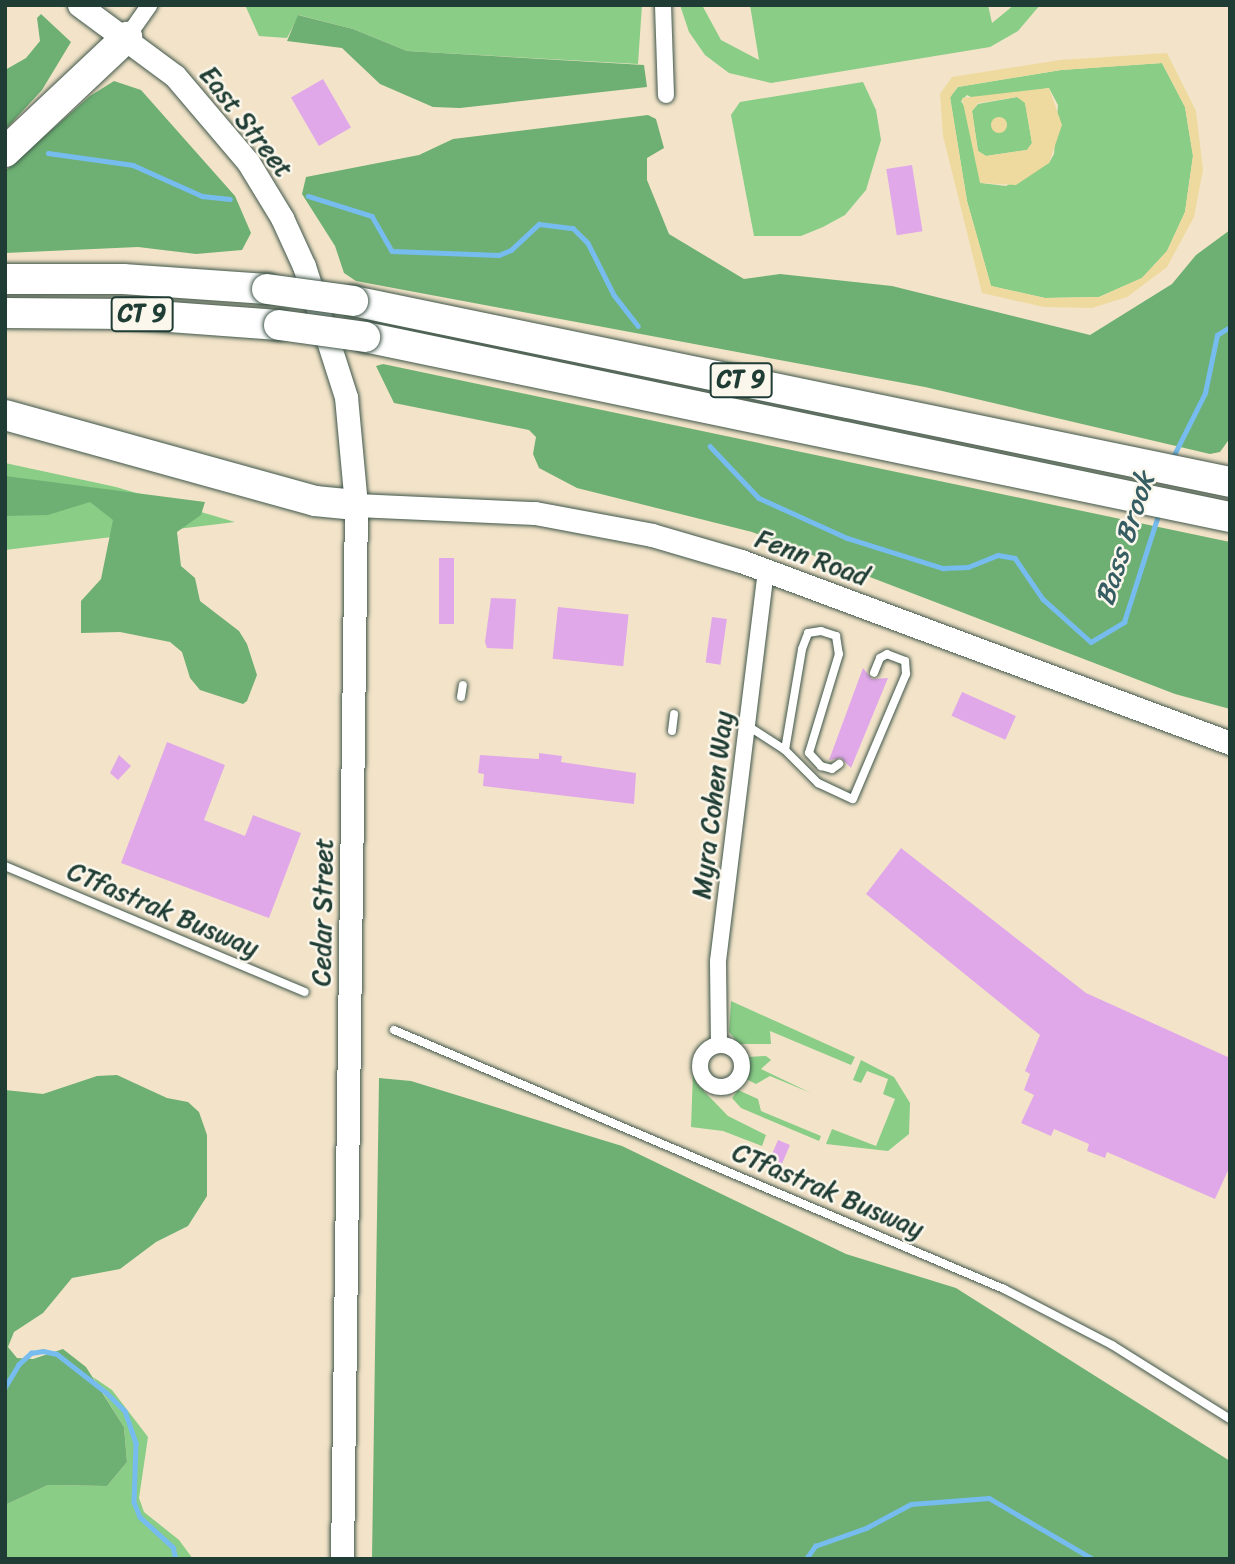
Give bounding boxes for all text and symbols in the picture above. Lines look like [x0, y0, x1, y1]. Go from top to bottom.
street label: East Street [193, 60, 299, 184]
road number: CT 9 [110, 293, 174, 334]
road number: CT 9 [710, 360, 772, 400]
water label: Bass Brook [1088, 469, 1162, 609]
street label: Fenn Road [751, 523, 873, 593]
street label: Myra Cohen Way [686, 709, 740, 901]
street label: Cedar Street [306, 837, 340, 987]
street label: CTfastrak Busway [62, 855, 264, 965]
street label: CTfastrak Busway [727, 1136, 929, 1246]

